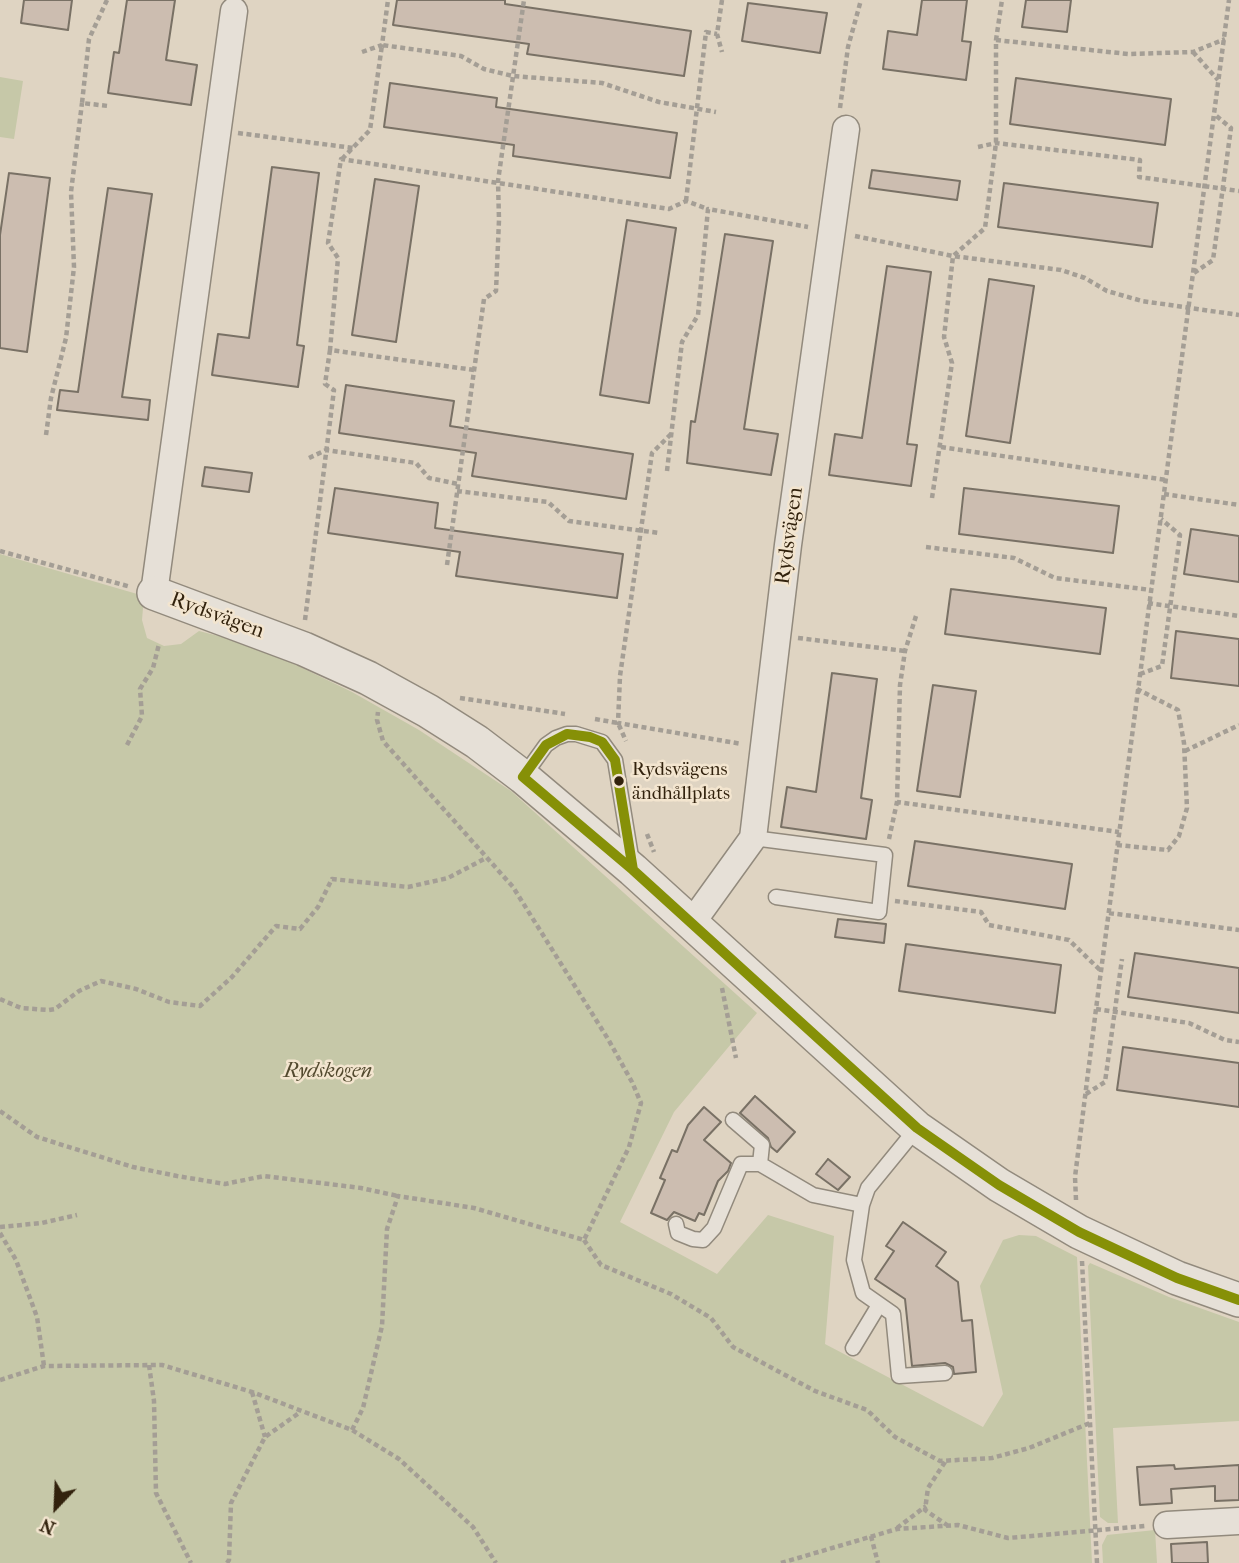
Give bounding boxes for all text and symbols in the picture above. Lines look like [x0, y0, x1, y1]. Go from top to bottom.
street label: Rydsvägen [771, 486, 809, 586]
street label: Rydsvägen [167, 587, 267, 645]
place label: Rydsvägens ändhållplats [632, 759, 730, 803]
marker: Rydsvägens ändhållplats [612, 774, 626, 788]
park label: Rydskogen [284, 1059, 372, 1085]
north arrow [21, 1472, 91, 1542]
text: N [37, 1513, 59, 1539]

